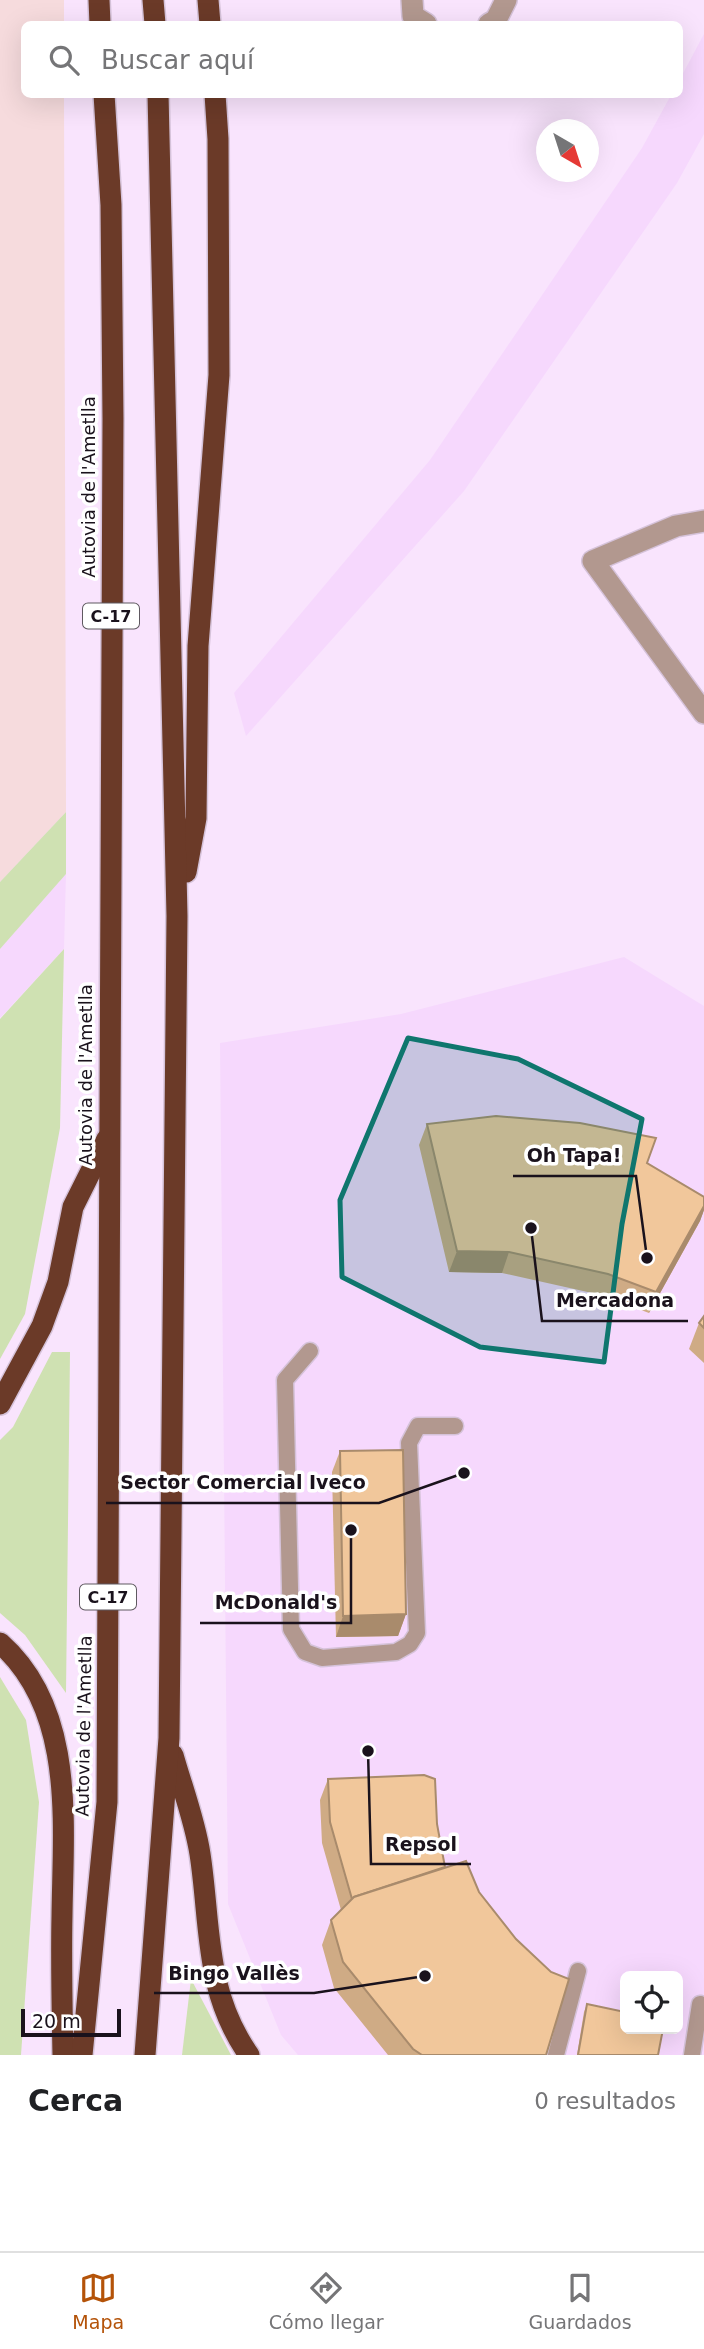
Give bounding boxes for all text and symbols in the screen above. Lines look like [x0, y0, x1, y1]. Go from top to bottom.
search box [21, 21, 683, 98]
icon: search [45, 41, 83, 79]
text: Buscar aquí [101, 45, 254, 75]
north arrow [536, 119, 599, 182]
street label: Autovia de l'Ametlla [78, 396, 99, 578]
road number: C-17 [83, 604, 139, 628]
street label: Autovia de l'Ametlla [75, 984, 96, 1166]
callout: Oh Tapa! [513, 1136, 636, 1176]
text: Oh Tapa! [527, 1144, 621, 1166]
callout: Mercadona [542, 1281, 688, 1321]
text: Mercadona [556, 1289, 674, 1311]
callout: Sector Comercial Iveco [106, 1463, 379, 1503]
text: Sector Comercial Iveco [120, 1471, 366, 1493]
callout: McDonald's [200, 1583, 351, 1623]
road number: C-17 [80, 1584, 136, 1610]
text: McDonald's [215, 1591, 337, 1613]
street label: Autovia de l'Ametlla [71, 1635, 96, 1817]
callout: Repsol [371, 1824, 471, 1864]
text: Repsol [385, 1833, 457, 1855]
callout: Bingo Vallès [154, 1953, 314, 1993]
text: Bingo Vallès [168, 1962, 300, 1984]
map controls [620, 1971, 683, 2034]
button: locate [620, 1971, 683, 2034]
scale bar [21, 2006, 121, 2038]
text: 20 m [32, 2010, 81, 2032]
text: Cerca [28, 2083, 123, 2118]
text: 0 resultados [534, 2088, 676, 2114]
tab: Mapa [72, 2269, 124, 2333]
tab: Cómo llegar [269, 2269, 384, 2333]
tab: Guardados [528, 2269, 632, 2333]

